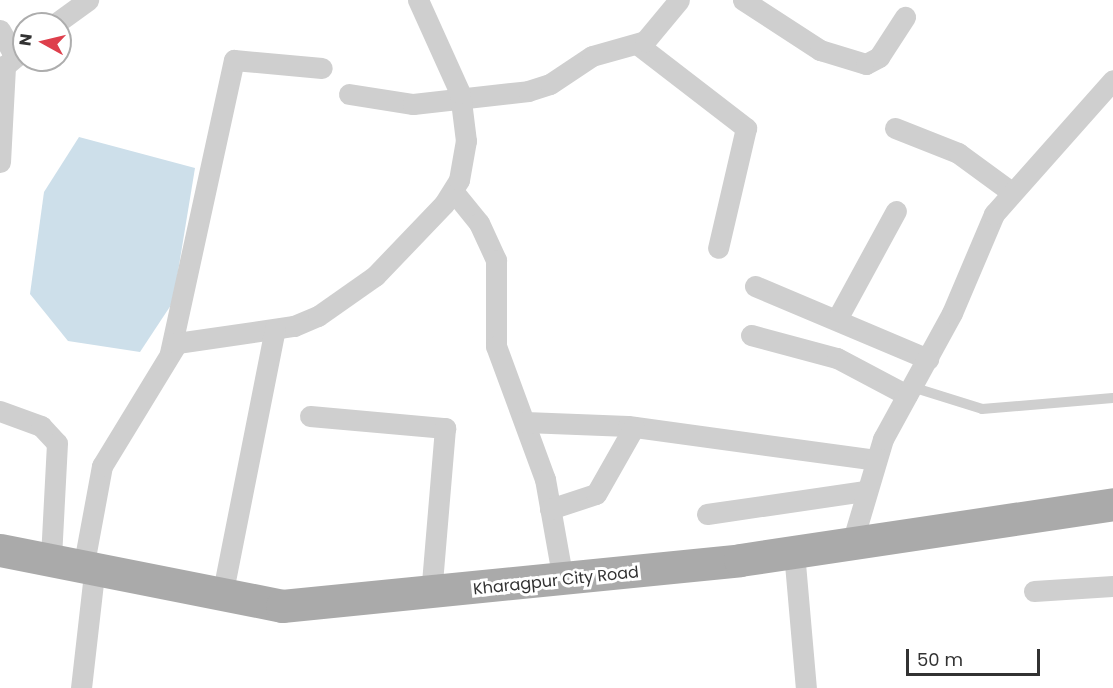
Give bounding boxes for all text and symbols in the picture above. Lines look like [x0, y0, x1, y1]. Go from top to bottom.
north arrow [12, 12, 72, 72]
text: N [13, 32, 38, 47]
street label: Kharagpur City Road [472, 563, 640, 599]
scale bar [909, 637, 1042, 675]
text: 50 m [917, 647, 963, 672]

